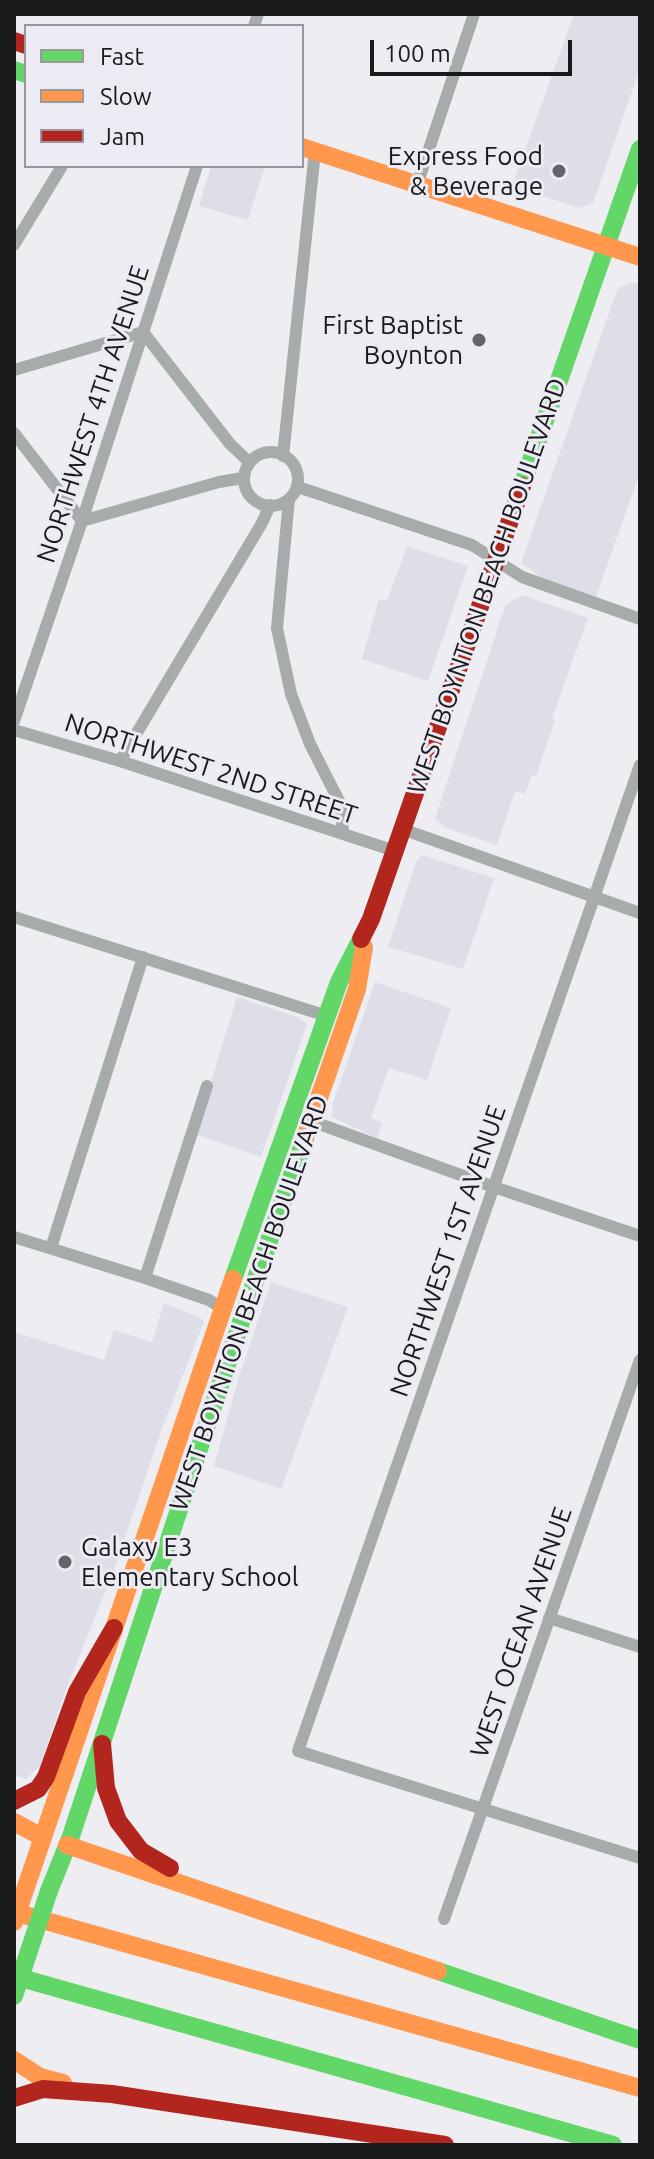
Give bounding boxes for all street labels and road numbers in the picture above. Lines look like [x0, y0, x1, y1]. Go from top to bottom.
street label: NORTHWEST 4TH AVENUE [30, 261, 156, 567]
street label: WEST BOYNTON BEACH BOULEVARD [401, 374, 573, 798]
street label: NORTHWEST 2ND STREET [61, 707, 361, 831]
street label: WEST BOYNTON BEACH BOULEVARD [163, 1091, 335, 1515]
street label: NORTHWEST 1ST AVENUE [383, 1101, 513, 1401]
street label: WEST OCEAN AVENUE [463, 1503, 579, 1761]

